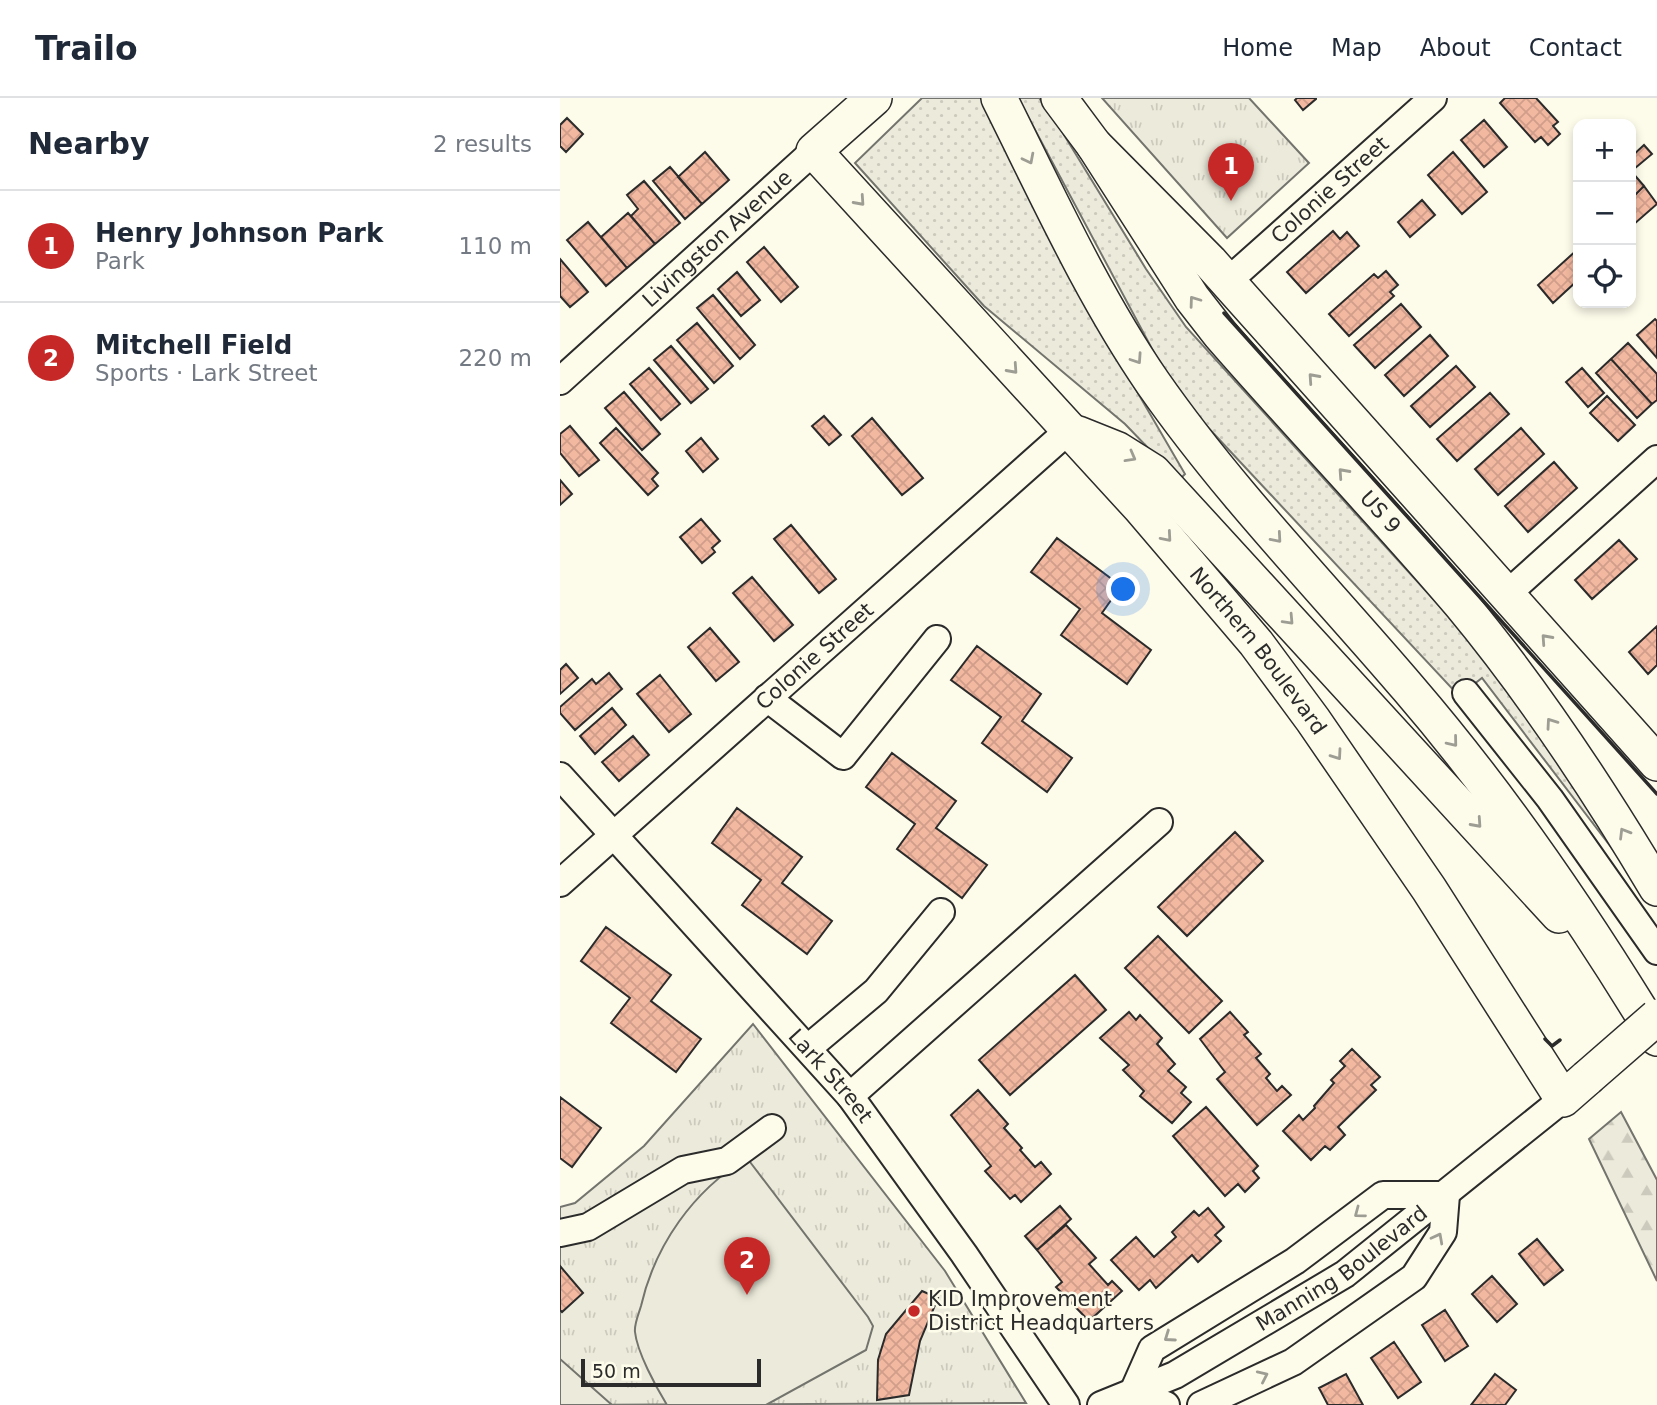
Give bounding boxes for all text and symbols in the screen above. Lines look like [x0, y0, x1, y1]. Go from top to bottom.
text: Trailo [35, 29, 138, 68]
text: Home [1222, 34, 1293, 62]
text: Map [1331, 34, 1382, 62]
text: About [1420, 34, 1491, 62]
text: Contact [1529, 34, 1622, 62]
map controls [1573, 119, 1636, 308]
button: + [1573, 119, 1636, 182]
text: Nearby [28, 126, 150, 161]
text: 2 results [433, 131, 532, 157]
street label: Colonie Street [1266, 132, 1393, 249]
pin: 1 [1208, 143, 1254, 201]
one-way arrow [1021, 152, 1035, 164]
street label: Livingston Avenue [638, 165, 797, 312]
button: − [1573, 182, 1636, 245]
one-way arrow [852, 193, 864, 206]
text: Henry Johnson Park [95, 218, 383, 248]
text: 1 [43, 233, 59, 259]
text: 110 m [458, 233, 532, 259]
button: locate [1573, 245, 1636, 308]
text: Park [95, 248, 145, 274]
one-way arrow [1190, 296, 1202, 309]
text: Mitchell Field [95, 330, 292, 360]
text: 2 [43, 345, 59, 371]
text: 220 m [458, 345, 532, 371]
one-way arrow [1129, 351, 1142, 364]
text: Sports · Lark Street [95, 360, 318, 386]
one-way arrow [1005, 361, 1018, 374]
one-way arrow [1308, 373, 1321, 386]
one-way arrow [1124, 449, 1136, 462]
one-way arrow [1339, 468, 1351, 481]
street label: US 9 [1355, 486, 1406, 538]
one-way arrow [1159, 529, 1171, 542]
one-way arrow [1269, 530, 1281, 543]
street label: Northern Boulevard [1185, 562, 1331, 739]
your location [1106, 572, 1140, 606]
street label: Colonie Street [751, 598, 878, 715]
one-way arrow [1281, 612, 1293, 625]
one-way arrow [1542, 634, 1554, 647]
one-way arrow [1547, 718, 1559, 731]
one-way arrow [1445, 734, 1457, 747]
one-way arrow [1329, 747, 1341, 760]
one-way arrow [1469, 815, 1481, 828]
one-way arrow [1619, 828, 1632, 841]
street label: Lark Street [783, 1024, 877, 1127]
street label: Manning Boulevard [1252, 1201, 1432, 1336]
one-way arrow [1354, 1204, 1367, 1217]
one-way arrow [1429, 1233, 1443, 1245]
pin: 2 [724, 1237, 770, 1295]
place label: KID Improvement District Headquarters [928, 1287, 1154, 1335]
marker: KID Improvement District Headquarters [906, 1303, 922, 1319]
one-way arrow [1164, 1329, 1177, 1341]
scale bar [581, 1356, 761, 1388]
text: 50 m [592, 1360, 641, 1382]
one-way arrow [1255, 1370, 1268, 1384]

